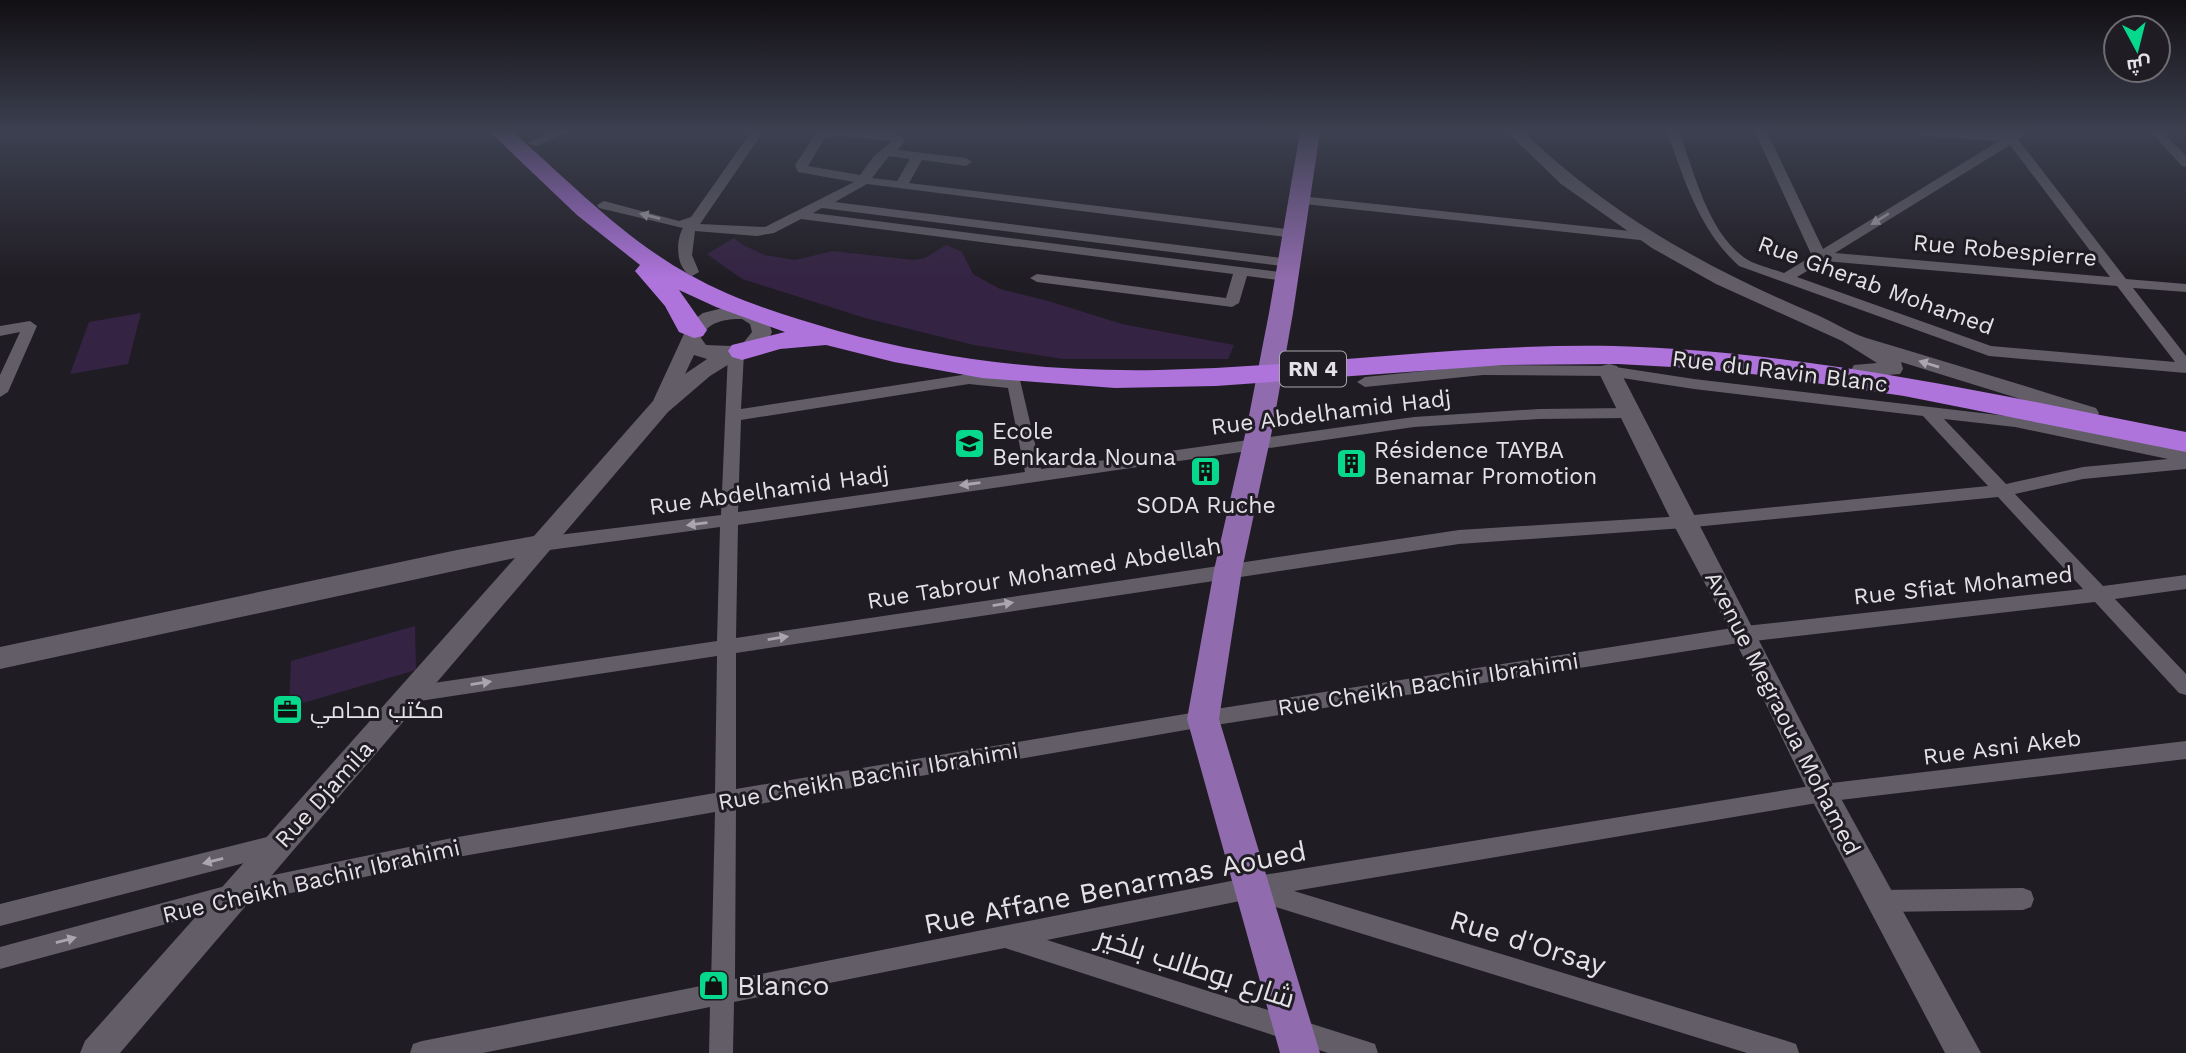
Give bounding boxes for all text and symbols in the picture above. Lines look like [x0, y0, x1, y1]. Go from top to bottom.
north arrow [2102, 14, 2172, 84]
text: ش [2126, 52, 2153, 78]
one-way arrow [639, 210, 661, 221]
one-way arrow [1871, 212, 1890, 225]
street label: Rue Robespierre [1912, 229, 2098, 272]
street label: Rue Gherab Mohamed [1754, 230, 1997, 341]
street label: Rue du Ravin Blanc [1671, 345, 1889, 398]
road number: RN 4 [1280, 352, 1346, 386]
one-way arrow [1919, 358, 1940, 368]
street label: Rue Abdelhamid Hadj [1210, 384, 1453, 441]
place label: Ecole Benkarda Nouna [992, 418, 1176, 471]
school or university icon: Ecole Benkarda Nouna [952, 427, 986, 461]
place label: Résidence TAYBA Benamar Promotion [1374, 437, 1597, 490]
building icon: Résidence TAYBA Benamar Promotion [1334, 446, 1368, 480]
building icon: SODA Ruche [1189, 454, 1223, 488]
street label: Rue Abdelhamid Hadj [648, 460, 891, 521]
one-way arrow [959, 479, 981, 490]
place label: SODA Ruche [1136, 492, 1276, 519]
one-way arrow [686, 518, 708, 529]
street label: Rue Tabrour Mohamed Abdellah [865, 532, 1223, 615]
street label: Rue Sfiat Mohamed [1852, 561, 2074, 610]
street label: Avenue Megraoua Mohamed [1699, 567, 1866, 860]
one-way arrow [992, 598, 1014, 609]
one-way arrow [768, 632, 790, 643]
street label: Rue Cheikh Bachir Ibrahimi [1276, 647, 1581, 722]
one-way arrow [470, 677, 492, 688]
office icon: مكتب محامي [270, 693, 304, 727]
place label: مكتب محامي [310, 697, 444, 728]
street label: Rue Asni Akeb [1921, 724, 2083, 771]
street label: Rue Djamila [269, 735, 379, 853]
street label: Rue Cheikh Bachir Ibrahimi [716, 737, 1020, 816]
street label: Rue Cheikh Bachir Ibrahimi [160, 834, 462, 929]
street label: Rue Affane Benarmas Aoued [921, 834, 1309, 941]
one-way arrow [201, 856, 223, 867]
street label: Rue d'Orsay [1446, 903, 1610, 982]
street label: شارع بوطالب بلخير [1090, 919, 1299, 1017]
one-way arrow [56, 935, 77, 945]
shop icon: Blanco [697, 968, 731, 1002]
place label: Blanco [737, 969, 830, 1002]

